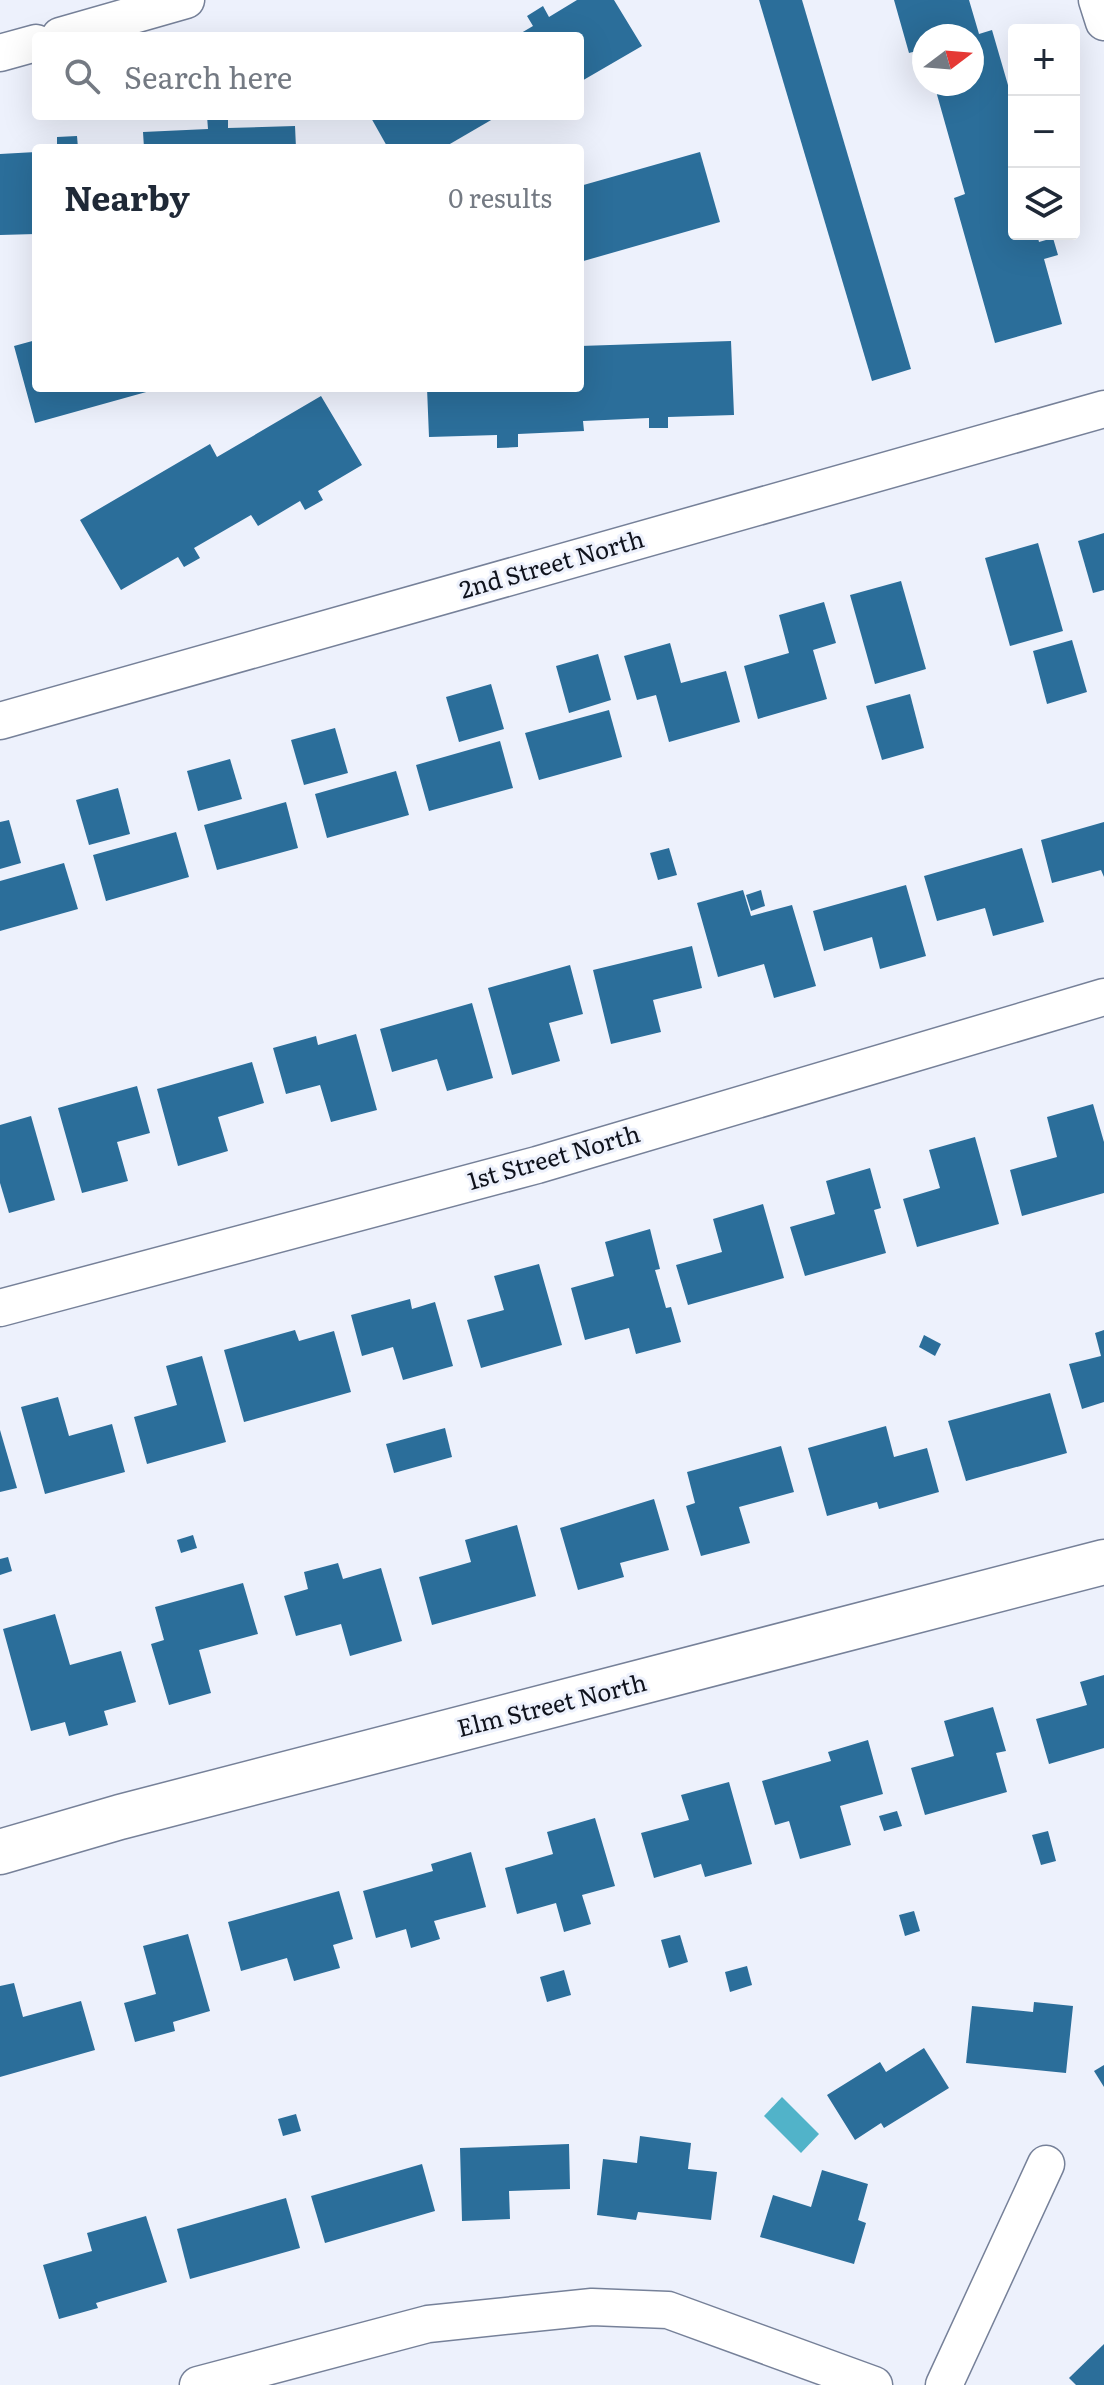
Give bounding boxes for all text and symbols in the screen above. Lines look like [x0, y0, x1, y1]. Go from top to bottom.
north arrow [912, 24, 984, 96]
map controls [1008, 24, 1080, 240]
button: + [1008, 24, 1080, 96]
search box [32, 32, 584, 120]
icon: search [60, 54, 104, 98]
text: Search here [124, 54, 292, 98]
button: − [1008, 96, 1080, 168]
button: layers [1008, 168, 1080, 240]
text: Nearby [64, 171, 190, 221]
text: 0 results [448, 177, 552, 216]
street label: 2nd Street North [455, 519, 648, 606]
street label: 1st Street North [463, 1114, 644, 1197]
street label: Elm Street North [453, 1663, 650, 1744]

